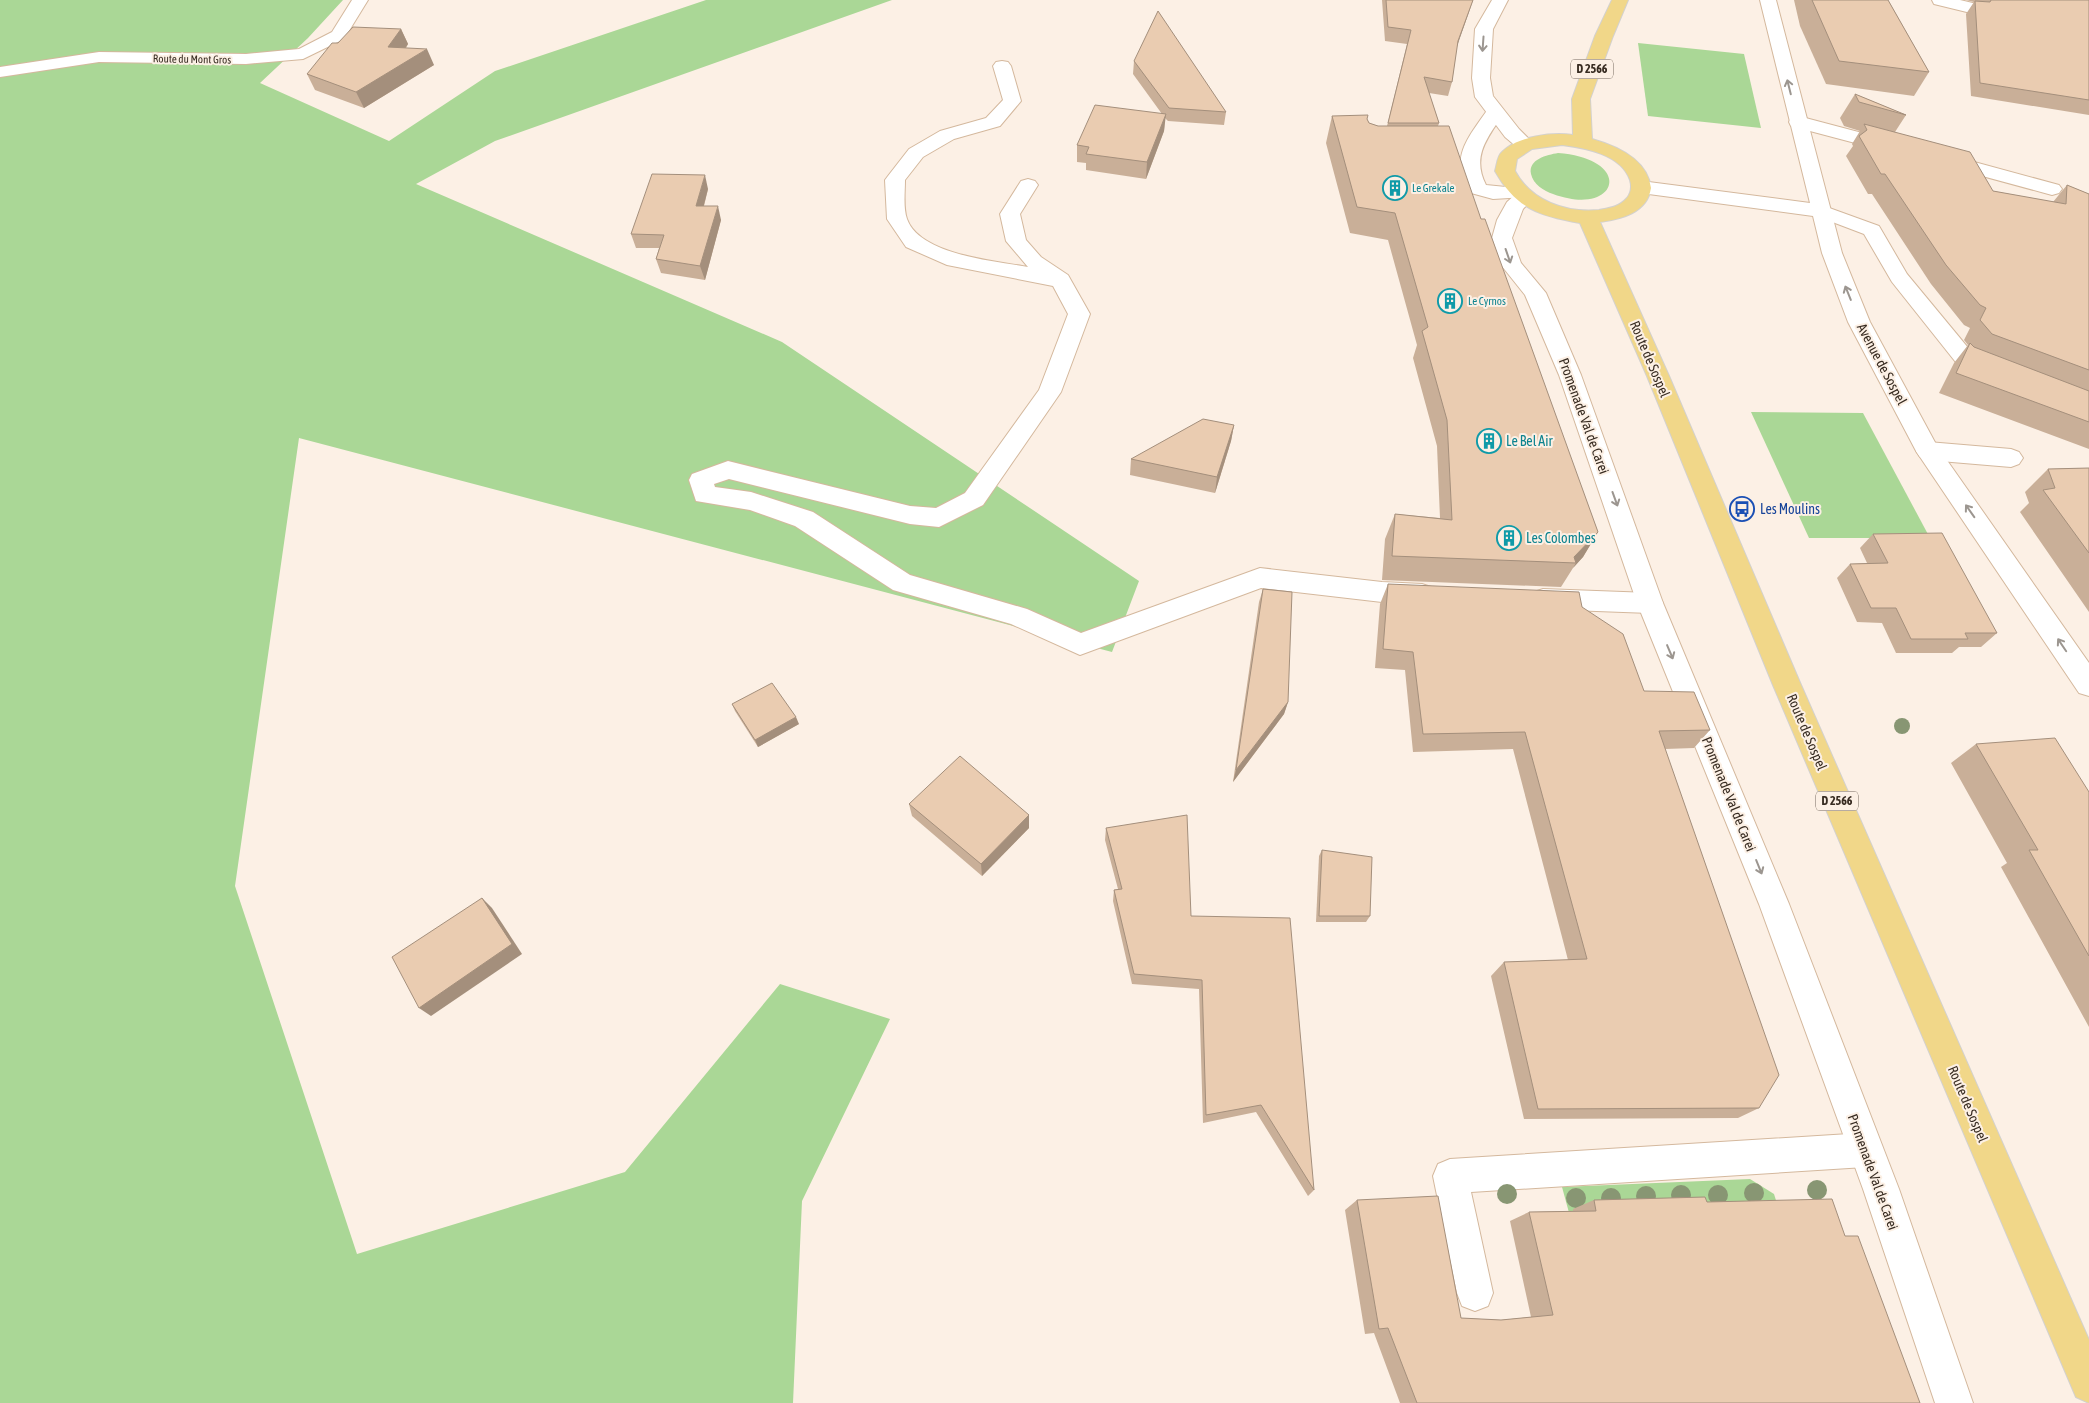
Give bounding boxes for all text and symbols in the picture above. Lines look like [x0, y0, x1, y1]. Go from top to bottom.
one-way arrow [1478, 36, 1487, 52]
street label: Route du Mont Gros [153, 52, 231, 66]
road number: D 2566 [1571, 60, 1613, 78]
one-way arrow [1784, 79, 1793, 95]
building icon: Le Grekale [1382, 175, 1408, 201]
place label: Le Grekale [1412, 182, 1455, 194]
one-way arrow [1504, 248, 1513, 263]
one-way arrow [1842, 286, 1852, 301]
building icon: Le Cyrnos [1437, 288, 1463, 314]
place label: Le Cyrnos [1468, 295, 1506, 307]
street label: Route de Sospel [1627, 318, 1673, 400]
street label: Avenue de Sospel [1854, 321, 1910, 408]
street label: Promenade Val de Carei [1556, 356, 1612, 476]
building icon: Le Bel Air [1476, 428, 1502, 454]
place label: Le Bel Air [1506, 433, 1553, 449]
one-way arrow [1611, 491, 1620, 506]
bus stop icon: Les Moulins [1729, 496, 1755, 522]
place label: Les Moulins [1760, 501, 1820, 517]
one-way arrow [1965, 504, 1975, 518]
building icon: Les Colombes [1496, 525, 1522, 551]
place label: Les Colombes [1526, 530, 1596, 546]
one-way arrow [2056, 638, 2067, 652]
one-way arrow [1666, 644, 1675, 659]
street label: Route de Sospel [1784, 691, 1830, 773]
street label: Promenade Val de Carei [1699, 734, 1759, 854]
road number: D 2566 [1816, 791, 1858, 810]
one-way arrow [1754, 859, 1764, 874]
street label: Route de Sospel [1945, 1063, 1991, 1145]
street label: Promenade Val de Carei [1845, 1112, 1901, 1232]

